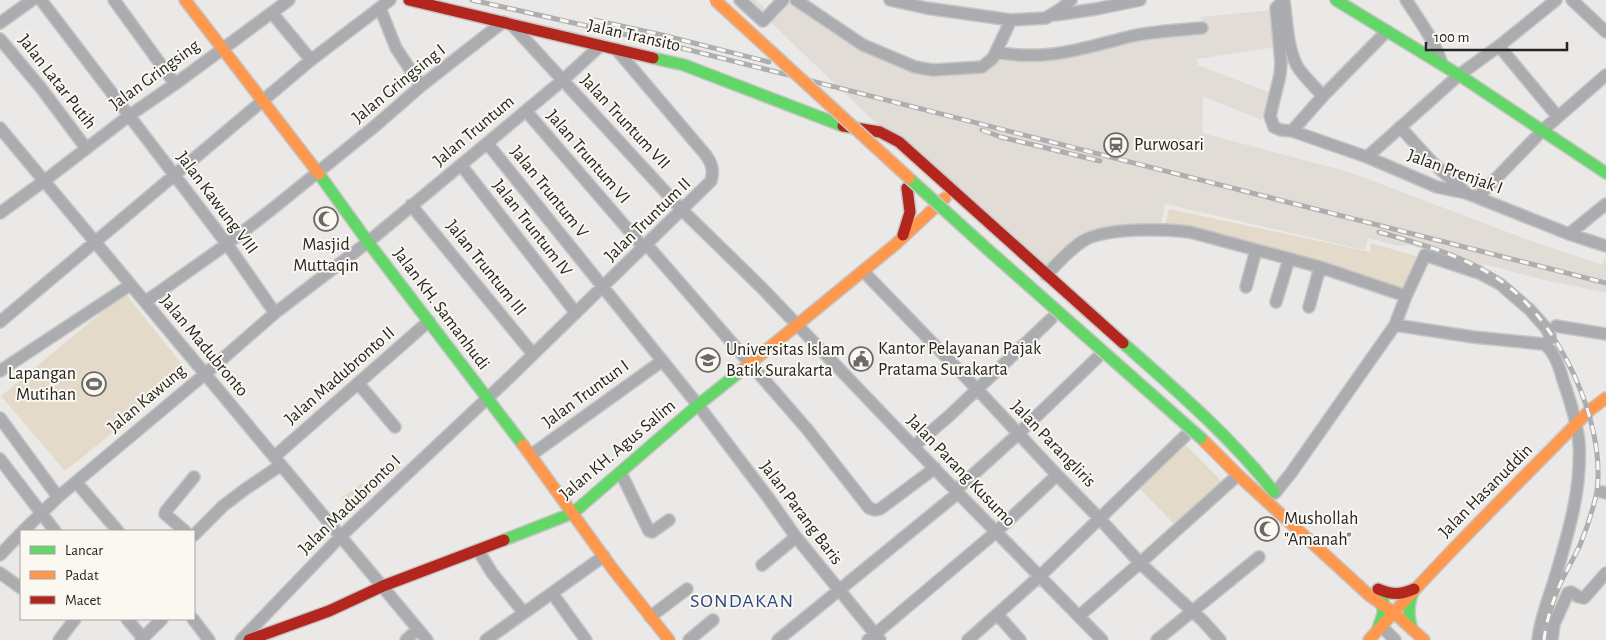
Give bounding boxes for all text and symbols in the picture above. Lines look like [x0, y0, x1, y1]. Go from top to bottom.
street label: Jalan Transito [586, 17, 682, 55]
scale bar [1426, 20, 1567, 52]
text: 100 m [1434, 30, 1469, 45]
street label: Jalan Latar Putih [15, 31, 99, 133]
street label: Jalan Gringsing [107, 36, 203, 113]
street label: Jalan Gringsing I [349, 41, 449, 127]
street label: Jalan Truntum VII [575, 70, 675, 174]
street label: Jalan Truntum [430, 92, 518, 170]
station icon: Purwosari [1103, 132, 1129, 158]
place label: Purwosari [1134, 136, 1204, 154]
street label: Jalan Truntum V [505, 142, 593, 242]
street label: Jalan Truntum VI [507, 143, 592, 242]
street label: Jalan Prenjak I [1405, 146, 1505, 198]
street label: Jalan Kawung VIII [173, 149, 261, 257]
street label: Jalan Truntum II [601, 175, 695, 265]
street label: Jalan Truntum IV [489, 176, 576, 280]
mosque icon: Masjid Muttaqin [313, 206, 339, 232]
street label: Jalan Truntum III [442, 217, 530, 319]
place label: Masjid Muttaqin [293, 236, 359, 275]
street label: Jalan KH. Samanhudi [389, 245, 493, 373]
street label: Jalan Madubronto [156, 292, 252, 400]
street label: Jalan Madubronto II [282, 324, 398, 428]
place label: Kantor Pelayanan Pajak Pratama Surakarta [878, 340, 1042, 379]
place label: Universitas Islam Batik Surakarta [726, 341, 845, 380]
public building icon: Kantor Pelayanan Pajak Pratama Surakarta [848, 346, 874, 372]
school or university icon: Universitas Islam Batik Surakarta [695, 347, 721, 373]
street label: Jalan Truntun I [539, 357, 633, 431]
street label: Jalan Kawung [105, 361, 189, 437]
place label: Lapangan Mutihan [8, 365, 76, 404]
sports icon: Lapangan Mutihan [81, 371, 107, 397]
street label: Jalan KH. Agus Salim [557, 397, 679, 503]
street label: Jalan Parangliris [1007, 397, 1099, 491]
street label: Jalan Parang Kusumo [903, 412, 1019, 531]
street label: Jalan Hasanuddin [1436, 441, 1536, 541]
street label: Jalan Madubronto I [296, 452, 404, 558]
street label: Jalan Parang Baris [756, 458, 846, 568]
place label: Mushollah "Amanah" [1284, 510, 1358, 549]
mosque icon: Mushollah "Amanah" [1254, 516, 1280, 542]
legend [20, 530, 195, 620]
text: Lancar [65, 543, 103, 558]
text: Padat [65, 568, 99, 583]
district label: SONDAKAN [690, 591, 794, 611]
text: Macet [65, 593, 101, 608]

